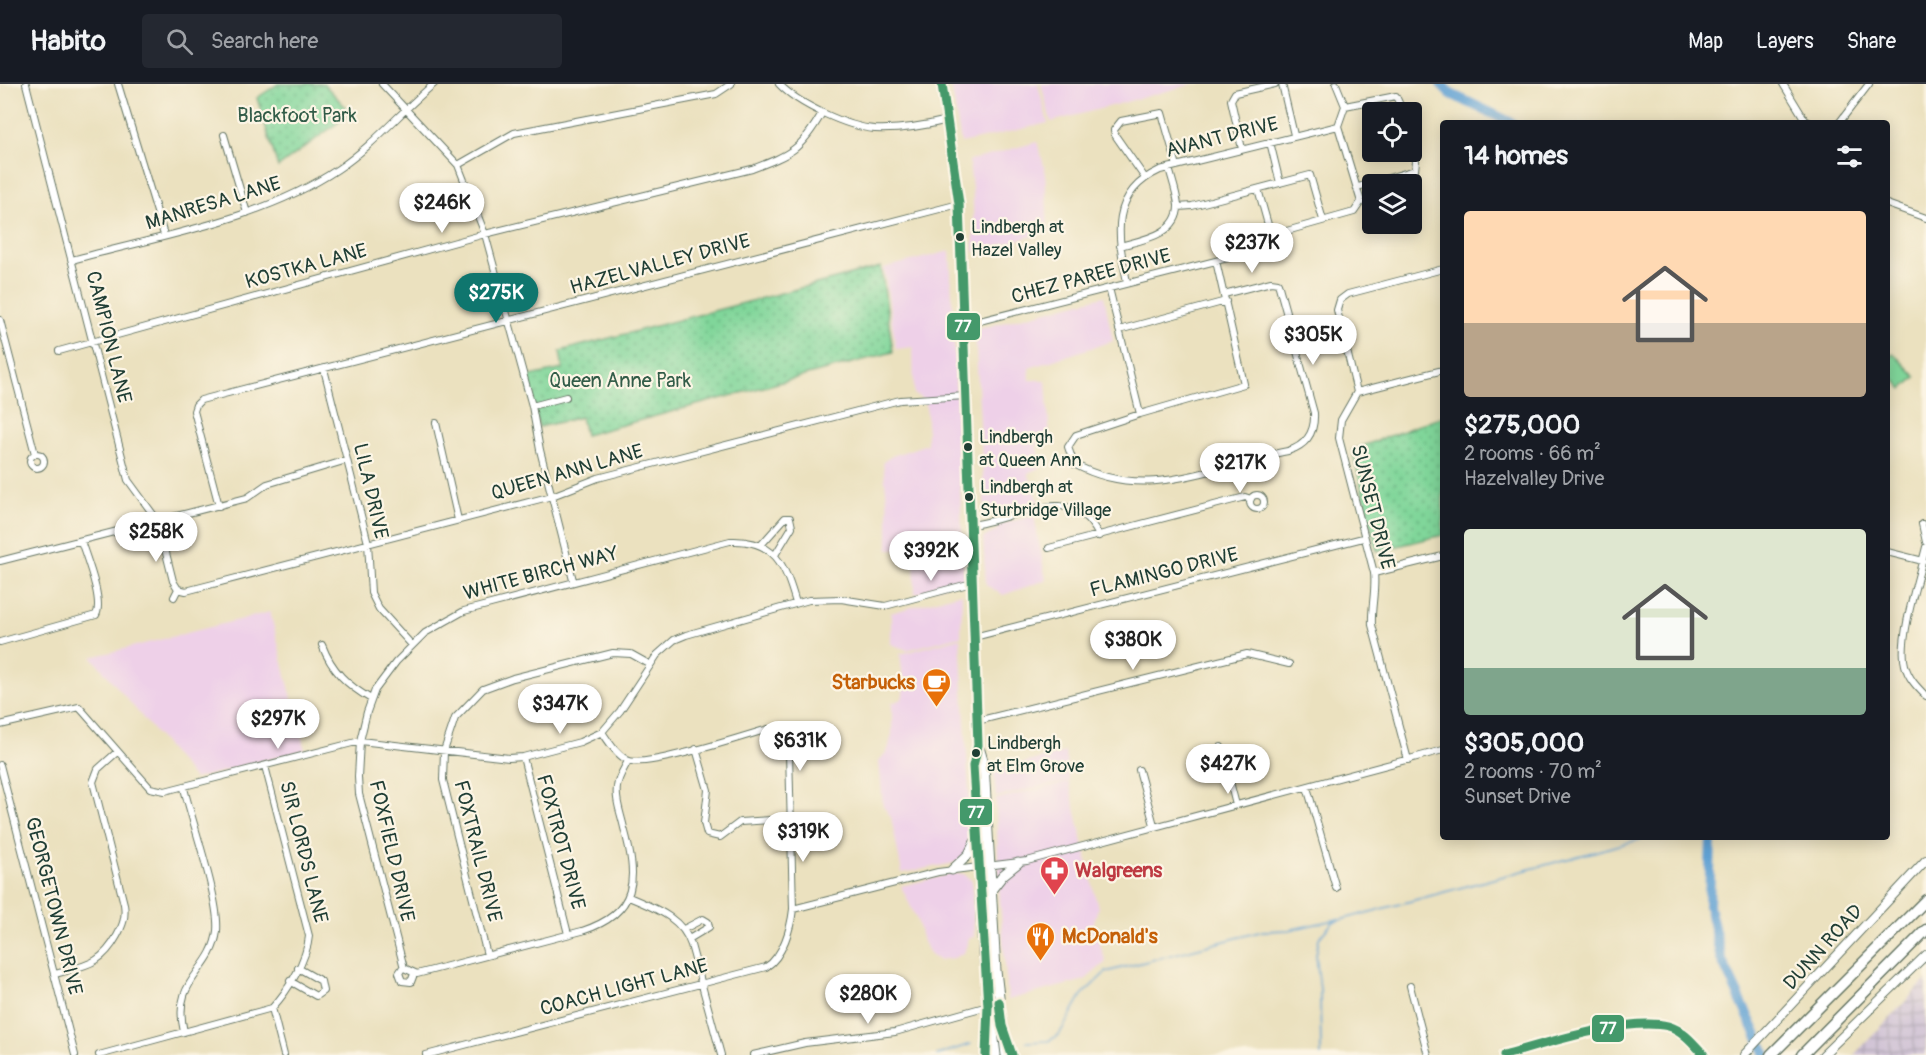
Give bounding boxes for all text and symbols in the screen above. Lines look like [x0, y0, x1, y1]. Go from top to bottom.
search box [142, 14, 562, 68]
text: Habito [30, 24, 106, 59]
icon: search [163, 25, 196, 58]
text: Search here [211, 27, 318, 55]
text: Map [1688, 28, 1723, 55]
text: Layers [1756, 28, 1814, 55]
text: Share [1847, 28, 1896, 55]
map controls [1362, 102, 1422, 234]
button: locate [1362, 102, 1422, 162]
park label: Blackfoot Park [237, 103, 358, 128]
street label: AVANT DRIVE [1163, 111, 1281, 163]
text: 14 homes [1464, 140, 1568, 172]
icon: filters [1833, 140, 1866, 173]
street label: MANRESA LANE [142, 171, 284, 235]
button: layers [1362, 174, 1422, 234]
pin: $246K [400, 183, 484, 234]
text: $246K [413, 190, 471, 215]
place label: Lindbergh at Hazel Valley [971, 216, 1065, 262]
pin: $237K [1210, 223, 1294, 274]
street label: HAZELVALLEY DRIVE [567, 228, 753, 300]
text: $237K [1224, 230, 1280, 255]
marker: Lindbergh at Hazel Valley [954, 231, 966, 243]
street label: KOSTKA LANE [242, 238, 370, 294]
street label: CHEZ PAREE DRIVE [1009, 243, 1173, 309]
icon: home [1611, 250, 1719, 358]
street label: CAMPION LANE [81, 268, 137, 406]
pin: $275K [454, 273, 538, 324]
text: $275K [468, 280, 524, 305]
line badge: 77 [946, 312, 981, 341]
pin: $305K [1271, 315, 1355, 366]
text: 77 [955, 317, 972, 337]
text: $305K [1284, 322, 1342, 347]
park label: Queen Anne Park [549, 368, 692, 393]
text: $275,000 [1464, 409, 1580, 441]
place label: Lindbergh at Queen Ann [979, 426, 1082, 472]
street label: QUEEN ANN LANE [488, 438, 646, 506]
street label: LILA DRIVE [348, 441, 394, 541]
marker: Lindbergh at Queen Ann [962, 441, 974, 453]
text: 2 rooms · 66 m² [1464, 441, 1601, 466]
street label: SUNSET DRIVE [1345, 442, 1401, 572]
pin: $217K [1198, 443, 1282, 494]
text: $217K [1214, 450, 1266, 475]
text: Hazelvalley Drive [1464, 466, 1604, 491]
place label: Lindbergh at Sturbridge Village [980, 476, 1111, 522]
marker: Lindbergh at Sturbridge Village [963, 491, 975, 503]
pin: $258K [114, 512, 198, 563]
text: $258K [129, 519, 184, 544]
pin: $392K [889, 531, 973, 582]
text: $392K [903, 538, 959, 563]
street label: WHITE BIRCH WAY [461, 540, 622, 606]
street label: FLAMINGO DRIVE [1087, 541, 1241, 603]
icon: home [1611, 568, 1719, 676]
pin: $380K [1091, 620, 1175, 671]
text: $380K [1104, 627, 1162, 652]
cafe icon: Starbucks [920, 666, 952, 708]
place label: Starbucks [832, 670, 915, 695]
pin: $347K [518, 684, 602, 735]
text: $347K [532, 691, 588, 716]
pin: $297K [236, 699, 320, 750]
text: $297K [251, 706, 305, 731]
pin: $631K [758, 721, 842, 772]
text: $305,000 [1464, 727, 1584, 759]
text: $631K [773, 728, 827, 753]
place label: Lindbergh at Elm Grove [987, 732, 1084, 778]
pin: $427K [1186, 744, 1270, 795]
marker: Lindbergh at Elm Grove [970, 747, 982, 759]
text: $427K [1200, 751, 1256, 776]
text: 2 rooms · 70 m² [1464, 759, 1602, 784]
street label: FOXTROT DRIVE [531, 772, 591, 912]
street label: SIR LORDS LANE [274, 778, 334, 926]
street label: FOXFIELD DRIVE [364, 778, 420, 924]
street label: FOXTRAIL DRIVE [448, 778, 508, 924]
text: Sunset Drive [1464, 784, 1571, 809]
line badge: 77 [959, 798, 993, 826]
text: 77 [968, 803, 985, 823]
pin: $319K [761, 812, 845, 863]
street label: GEORGETOWN DRIVE [20, 814, 88, 998]
text: $319K [777, 819, 829, 844]
pharmacy icon: Walgreens [1038, 854, 1070, 896]
place label: Walgreens [1075, 858, 1162, 883]
street label: DUNN ROAD [1778, 899, 1868, 995]
restaurant icon: McDonald's [1025, 920, 1057, 962]
place label: McDonald's [1062, 924, 1158, 949]
street label: COACH LIGHT LANE [537, 953, 711, 1021]
pin: $280K [826, 974, 910, 1025]
text: $280K [839, 981, 897, 1006]
line badge: 77 [1591, 1014, 1625, 1043]
text: 77 [1600, 1019, 1617, 1039]

